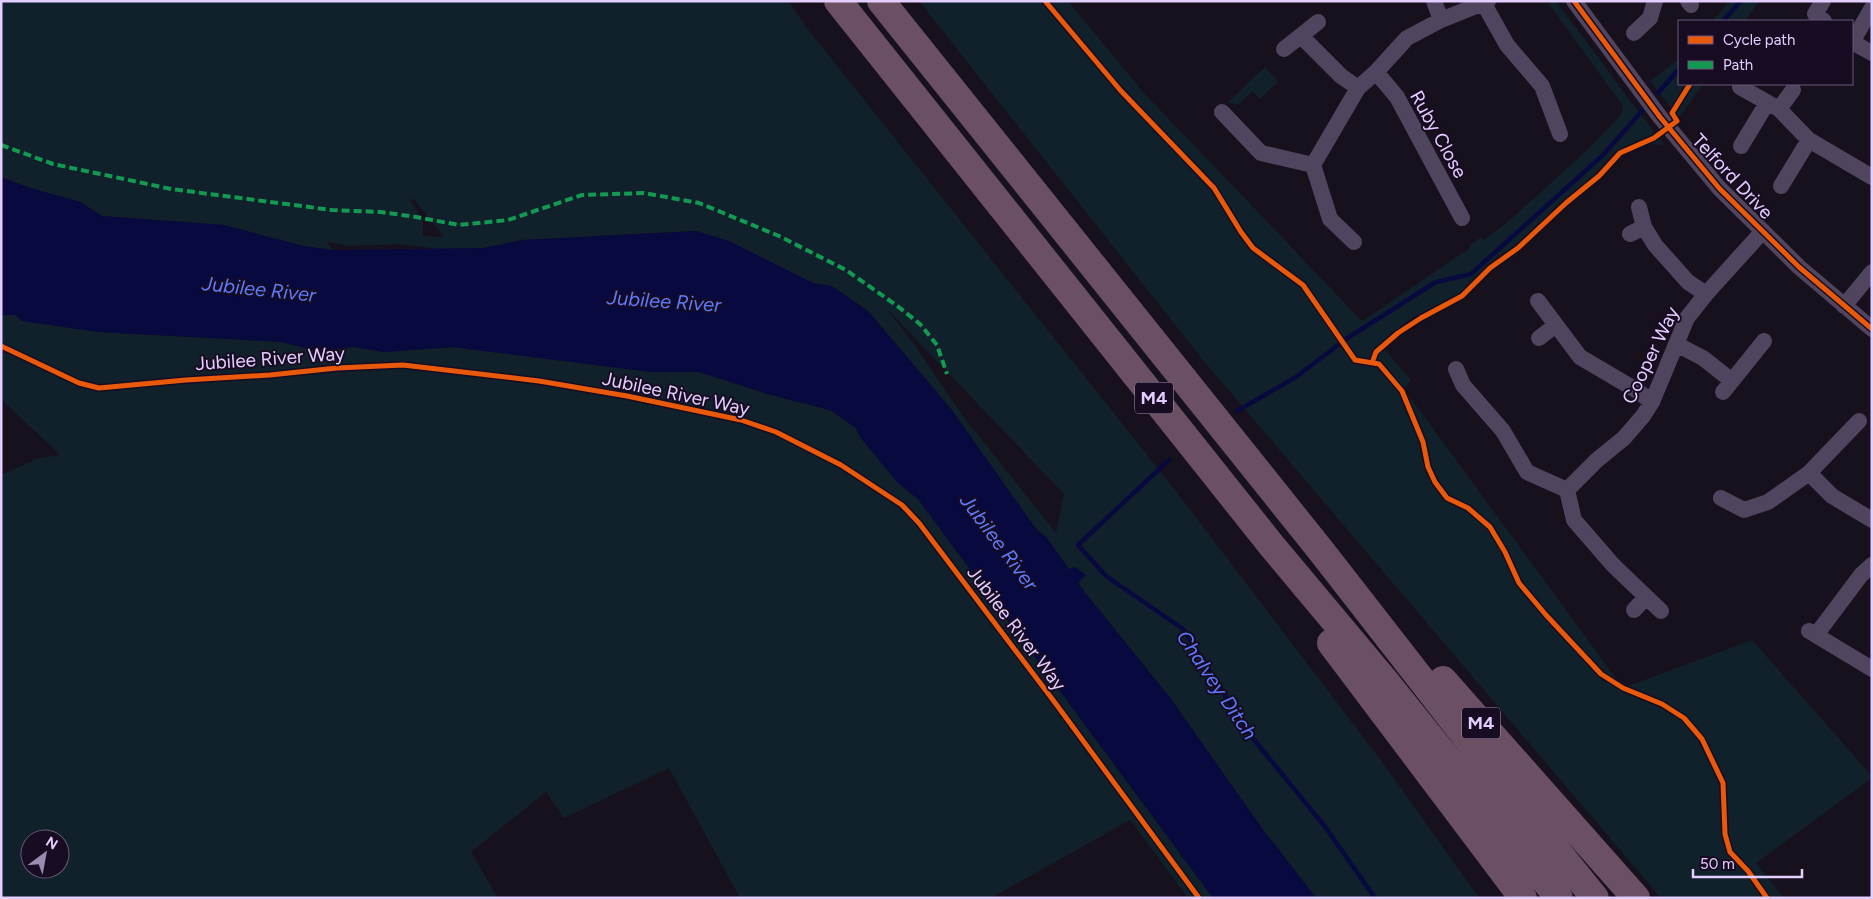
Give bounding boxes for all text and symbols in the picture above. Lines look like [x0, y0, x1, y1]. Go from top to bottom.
legend [1678, 20, 1853, 85]
text: Cycle path [1723, 31, 1795, 49]
text: Path [1723, 56, 1753, 74]
street label: Ruby Close [1405, 87, 1472, 182]
street label: Telford Drive [1687, 129, 1778, 224]
water label: Jubilee River [200, 271, 318, 307]
water label: Jubilee River [605, 285, 723, 317]
street label: Cooper Way [1617, 303, 1684, 408]
street label: Jubilee River Way [194, 342, 346, 375]
street label: Jubilee River Way [600, 367, 752, 420]
road number: M4 [1135, 382, 1173, 413]
water label: Jubilee River [954, 488, 1044, 596]
street label: Jubilee River Way [962, 561, 1071, 695]
water label: Chalvey Ditch [1172, 626, 1262, 744]
road number: M4 [1462, 708, 1500, 738]
north arrow [20, 829, 70, 879]
text: N [43, 833, 61, 853]
scale bar [1693, 846, 1802, 878]
text: 50 m [1700, 855, 1735, 873]

